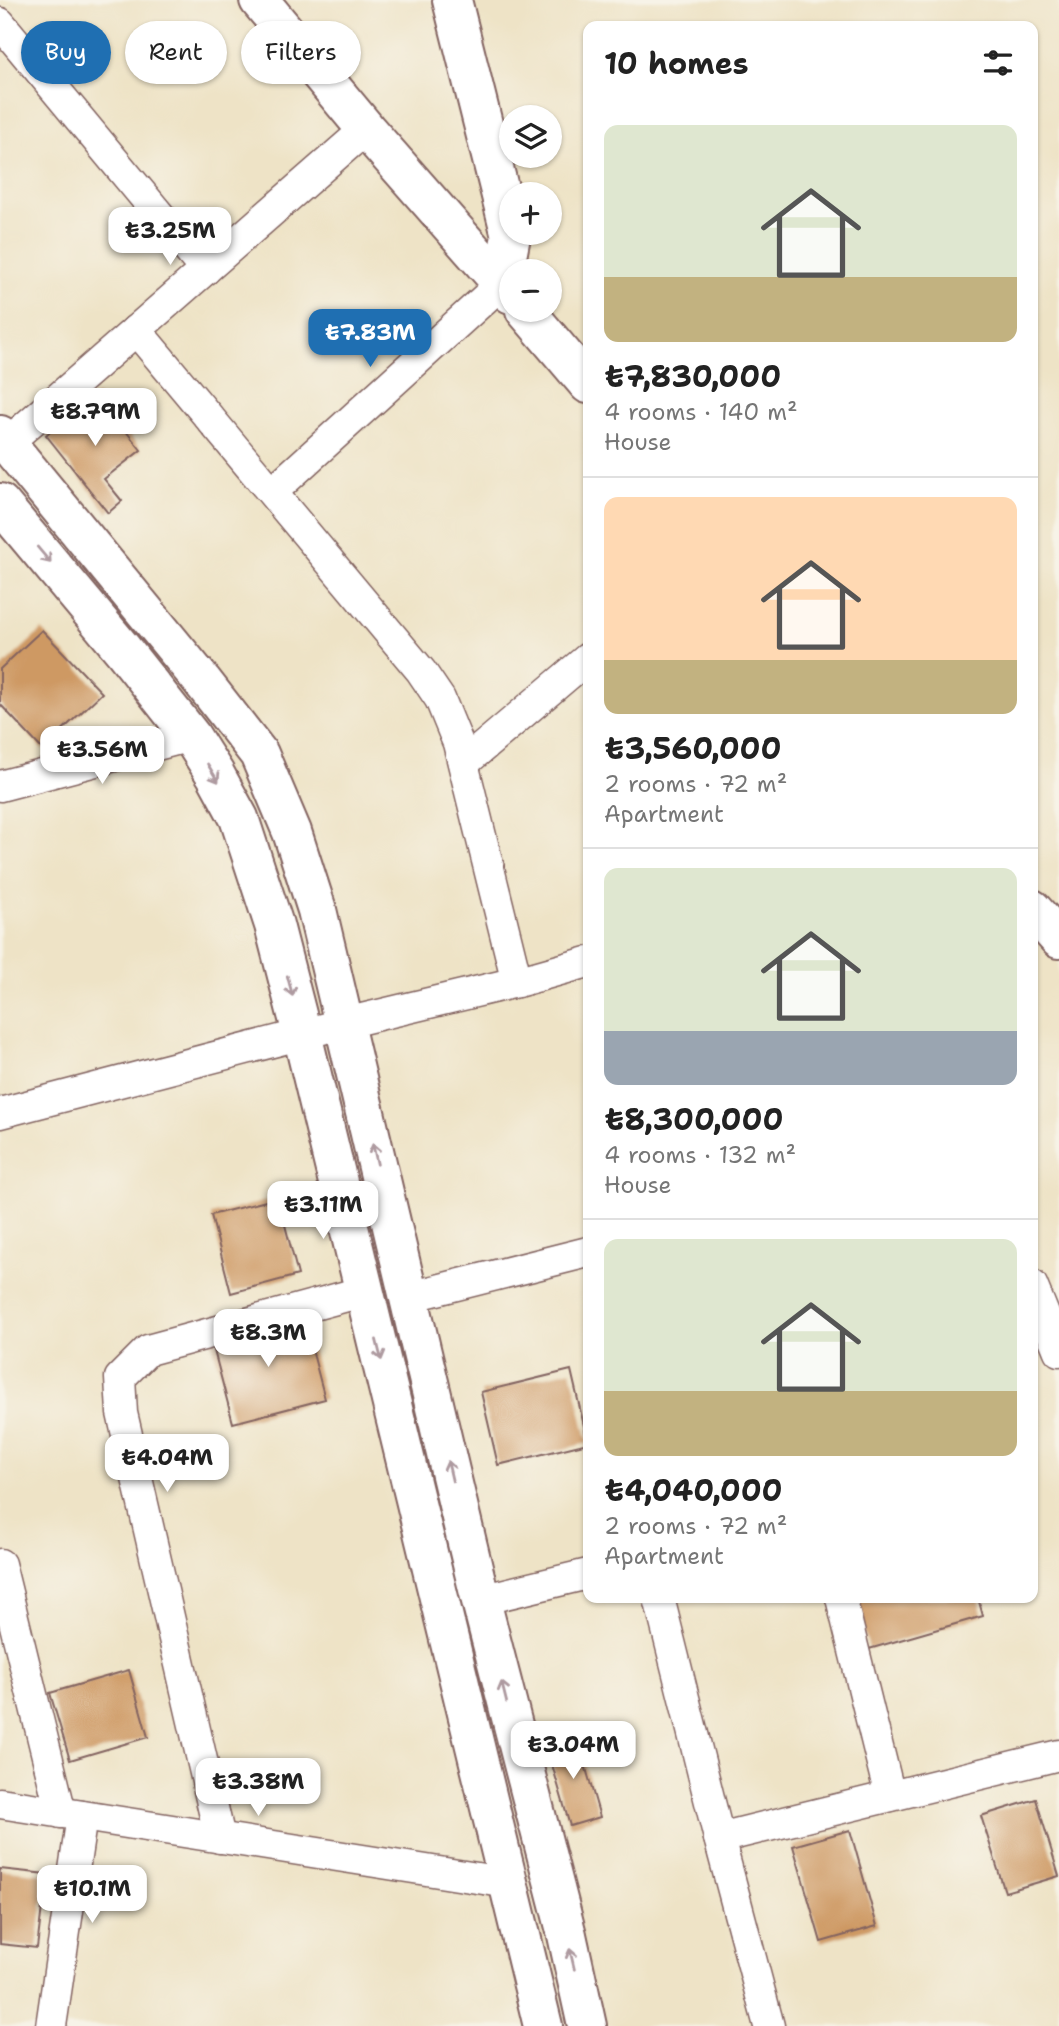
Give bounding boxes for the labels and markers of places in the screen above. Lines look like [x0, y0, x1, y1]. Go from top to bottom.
pin: ₺3.25M [113, 208, 227, 267]
pin: ₺7.83M [313, 310, 427, 369]
pin: ₺8.79M [38, 388, 152, 448]
pin: ₺3.56M [45, 726, 159, 786]
pin: ₺3.11M [266, 1182, 380, 1241]
pin: ₺8.3M [219, 1310, 317, 1369]
pin: ₺4.04M [110, 1434, 224, 1494]
pin: ₺3.04M [516, 1722, 630, 1781]
pin: ₺3.38M [201, 1758, 315, 1818]
pin: ₺10.1M [35, 1866, 149, 1925]

